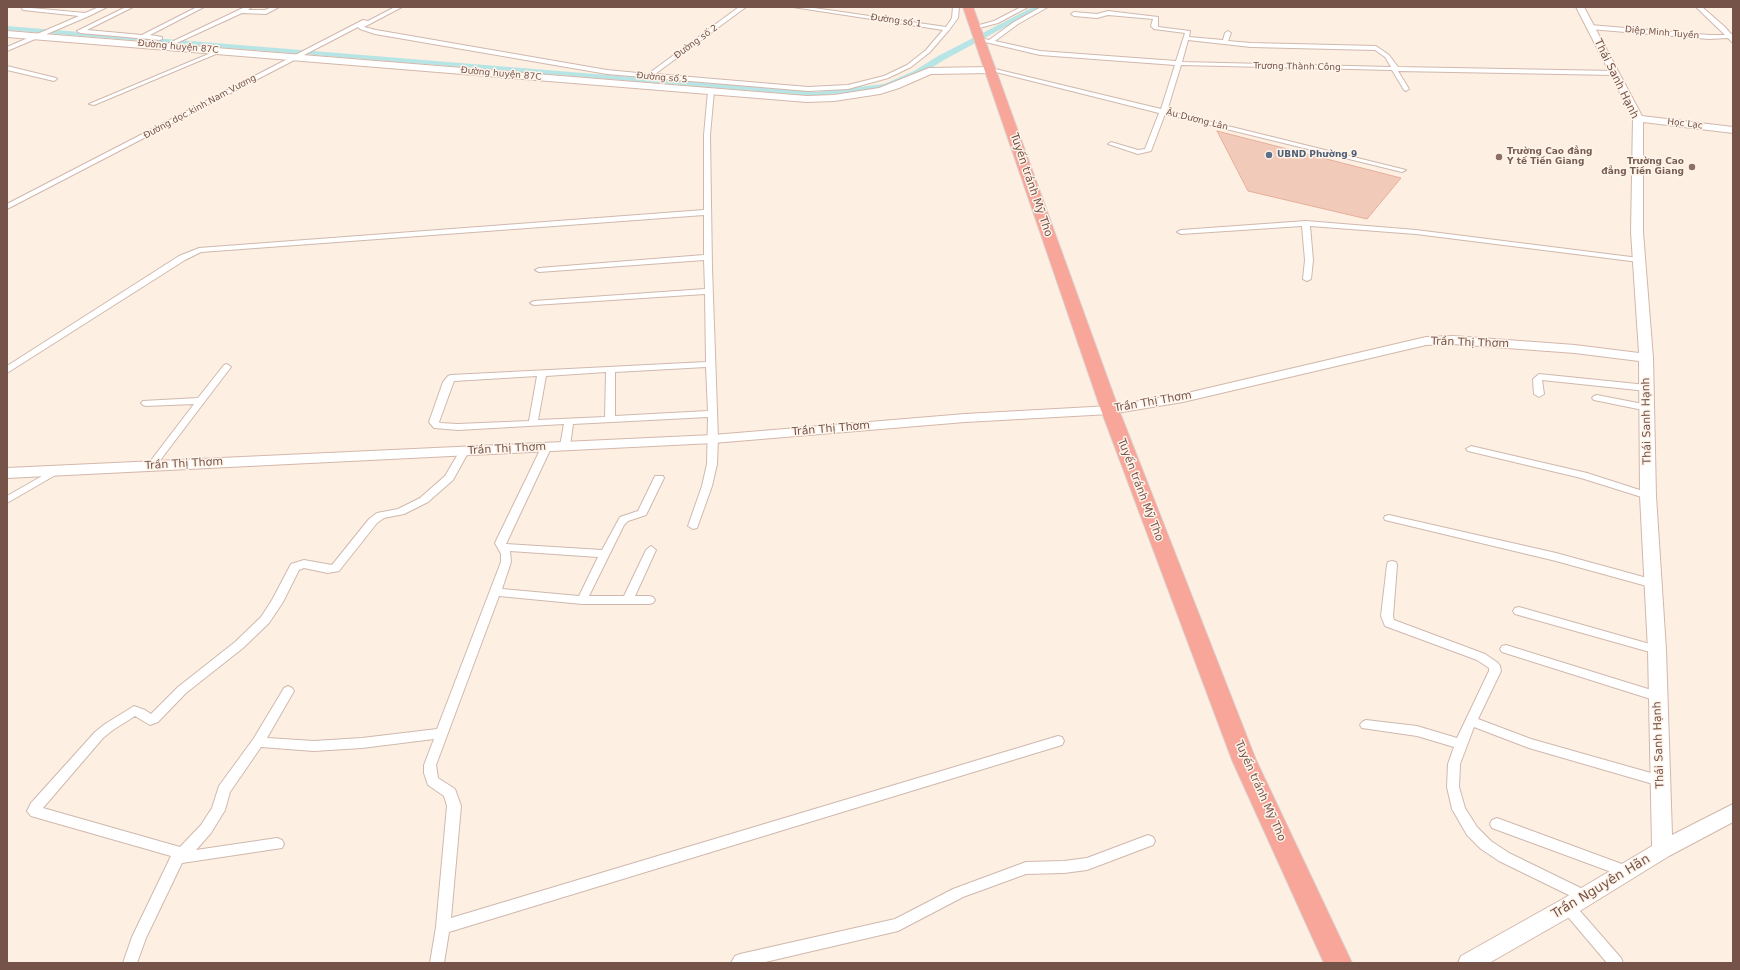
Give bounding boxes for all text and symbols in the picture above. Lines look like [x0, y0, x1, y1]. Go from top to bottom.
street label: Đường số 1 [870, 12, 922, 30]
street label: Đường số 2 [672, 23, 720, 61]
street label: Diệp Minh Tuyền [1624, 24, 1700, 42]
street label: Thái Sanh Hạnh [1591, 37, 1641, 121]
street label: Đường huyện 87C [137, 38, 219, 56]
street label: Trương Thành Công [1253, 61, 1341, 73]
street label: Đường huyện 87C [460, 65, 542, 83]
street label: Đường số 5 [636, 70, 688, 86]
street label: Đường dọc kinh Nam Vương [142, 73, 258, 141]
street label: Âu Dương Lân [1165, 107, 1229, 133]
street label: Học Lạc [1667, 116, 1703, 132]
street label: Tuyến tránh Mỹ Tho [1007, 131, 1055, 239]
place label: Trường Cao đẳng Y tế Tiền Giang [1507, 147, 1593, 168]
marker: UBND Phường 9 [1264, 150, 1274, 160]
place label: UBND Phường 9 [1277, 150, 1357, 160]
marker: Trường Cao đẳng Y tế Tiền Giang [1494, 152, 1504, 162]
place label: Trường Cao đẳng Tiền Giang [1601, 157, 1684, 178]
marker: Trường Cao đẳng Tiền Giang [1687, 162, 1697, 172]
street label: Trần Thị Thơm [1431, 335, 1509, 351]
street label: Thái Sanh Hạnh [1640, 377, 1654, 465]
street label: Trần Thị Thơm [1113, 389, 1193, 415]
street label: Trần Thị Thơm [791, 419, 871, 439]
street label: Tuyến tránh Mỹ Tho [1114, 437, 1166, 543]
street label: Trần Thị Thơm [468, 440, 546, 458]
street label: Trần Thị Thơm [145, 455, 223, 473]
street label: Thái Sanh Hạnh [1651, 701, 1667, 789]
street label: Tuyến tránh Mỹ Tho [1232, 739, 1288, 843]
street label: Trần Nguyên Hãn [1549, 851, 1653, 923]

